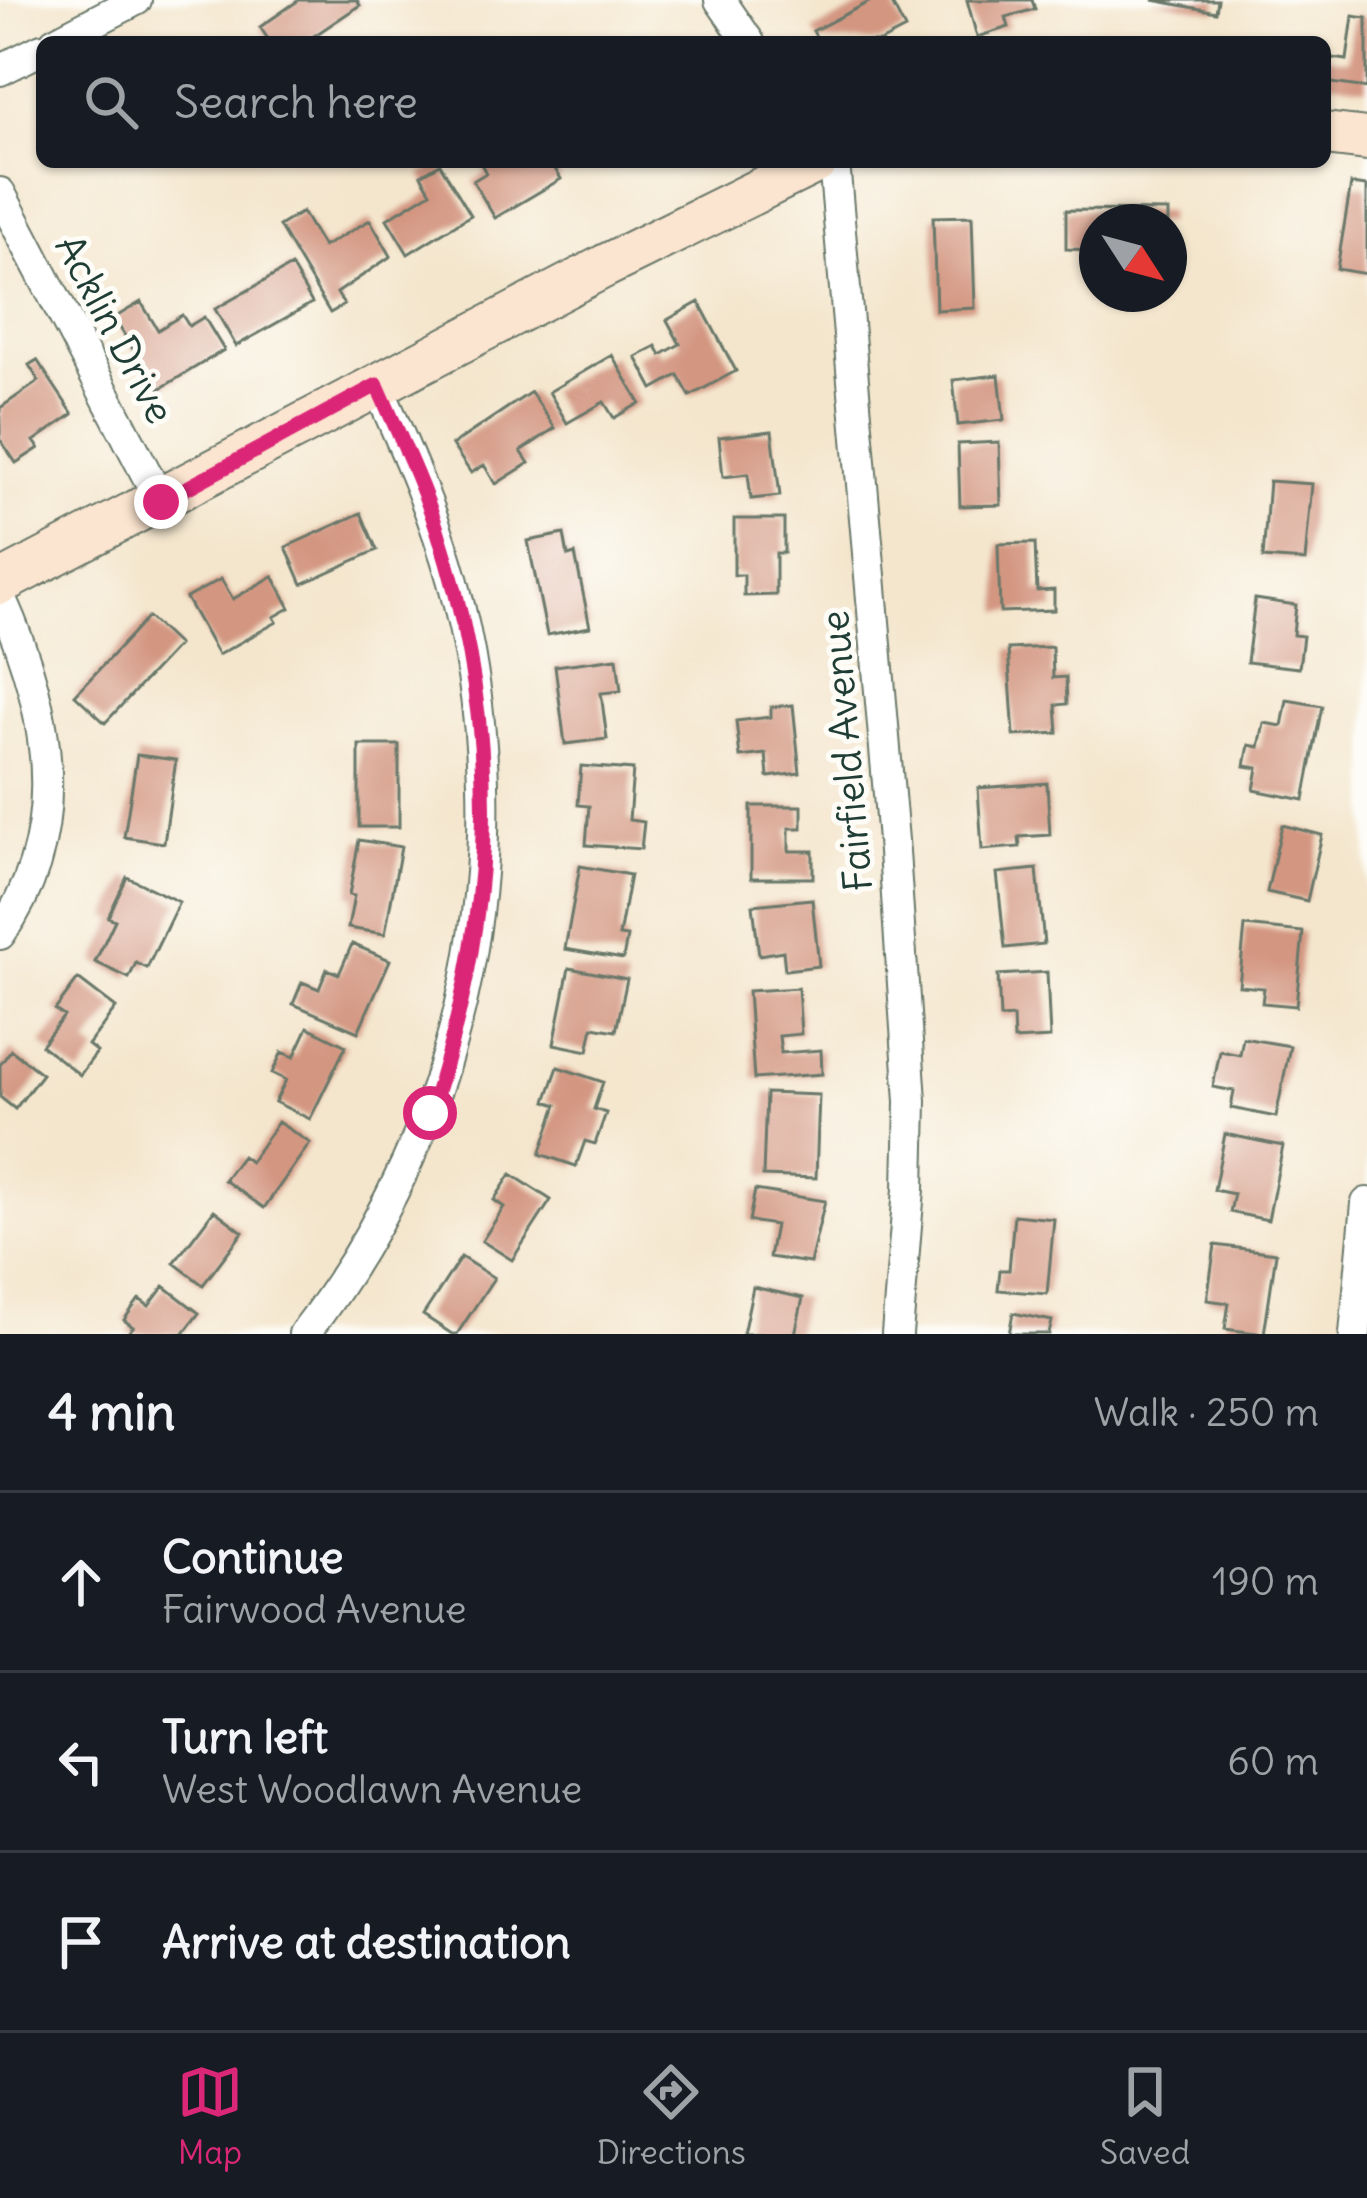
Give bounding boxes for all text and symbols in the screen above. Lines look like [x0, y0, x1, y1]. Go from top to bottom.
search box [36, 36, 1331, 168]
icon: search [78, 69, 144, 135]
text: Search here [174, 74, 418, 130]
north arrow [1079, 204, 1187, 312]
street label: Acklin Drive [44, 227, 185, 432]
route end [134, 475, 188, 529]
street label: Fairfield Avenue [810, 609, 883, 893]
route start [403, 1086, 457, 1140]
text: 4 min [48, 1380, 175, 1444]
text: Walk · 250 m [1094, 1388, 1319, 1437]
text: Continue [162, 1529, 344, 1585]
icon: ahead [48, 1549, 114, 1615]
text: 190 m [1212, 1557, 1319, 1606]
text: Fairwood Avenue [162, 1585, 467, 1634]
text: Turn left [162, 1709, 328, 1765]
icon: left [48, 1729, 114, 1795]
text: 60 m [1227, 1737, 1319, 1786]
text: West Woodlawn Avenue [162, 1765, 582, 1814]
icon: arrive [48, 1909, 114, 1975]
text: Arrive at destination [162, 1914, 571, 1970]
tab: Map [177, 2059, 243, 2173]
tab: Directions [597, 2059, 746, 2173]
tab: Saved [1100, 2059, 1190, 2173]

